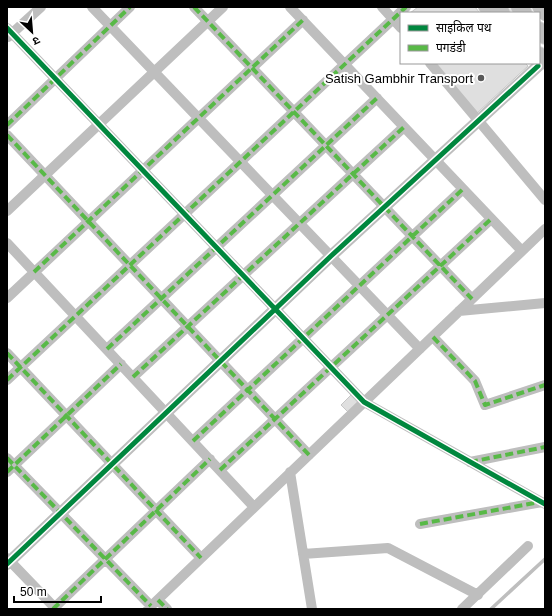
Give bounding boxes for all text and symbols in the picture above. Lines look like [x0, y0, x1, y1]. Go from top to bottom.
north arrow [12, 12, 52, 52]
legend [400, 12, 540, 64]
text: साइकिल पथ [436, 20, 492, 35]
text: उ [30, 34, 42, 48]
text: पगडंडी [436, 40, 466, 55]
place label: Satish Gambhir Transport [325, 71, 473, 86]
marker: Satish Gambhir Transport [476, 73, 486, 83]
scale bar [14, 578, 101, 604]
text: 50 m [20, 585, 47, 599]

